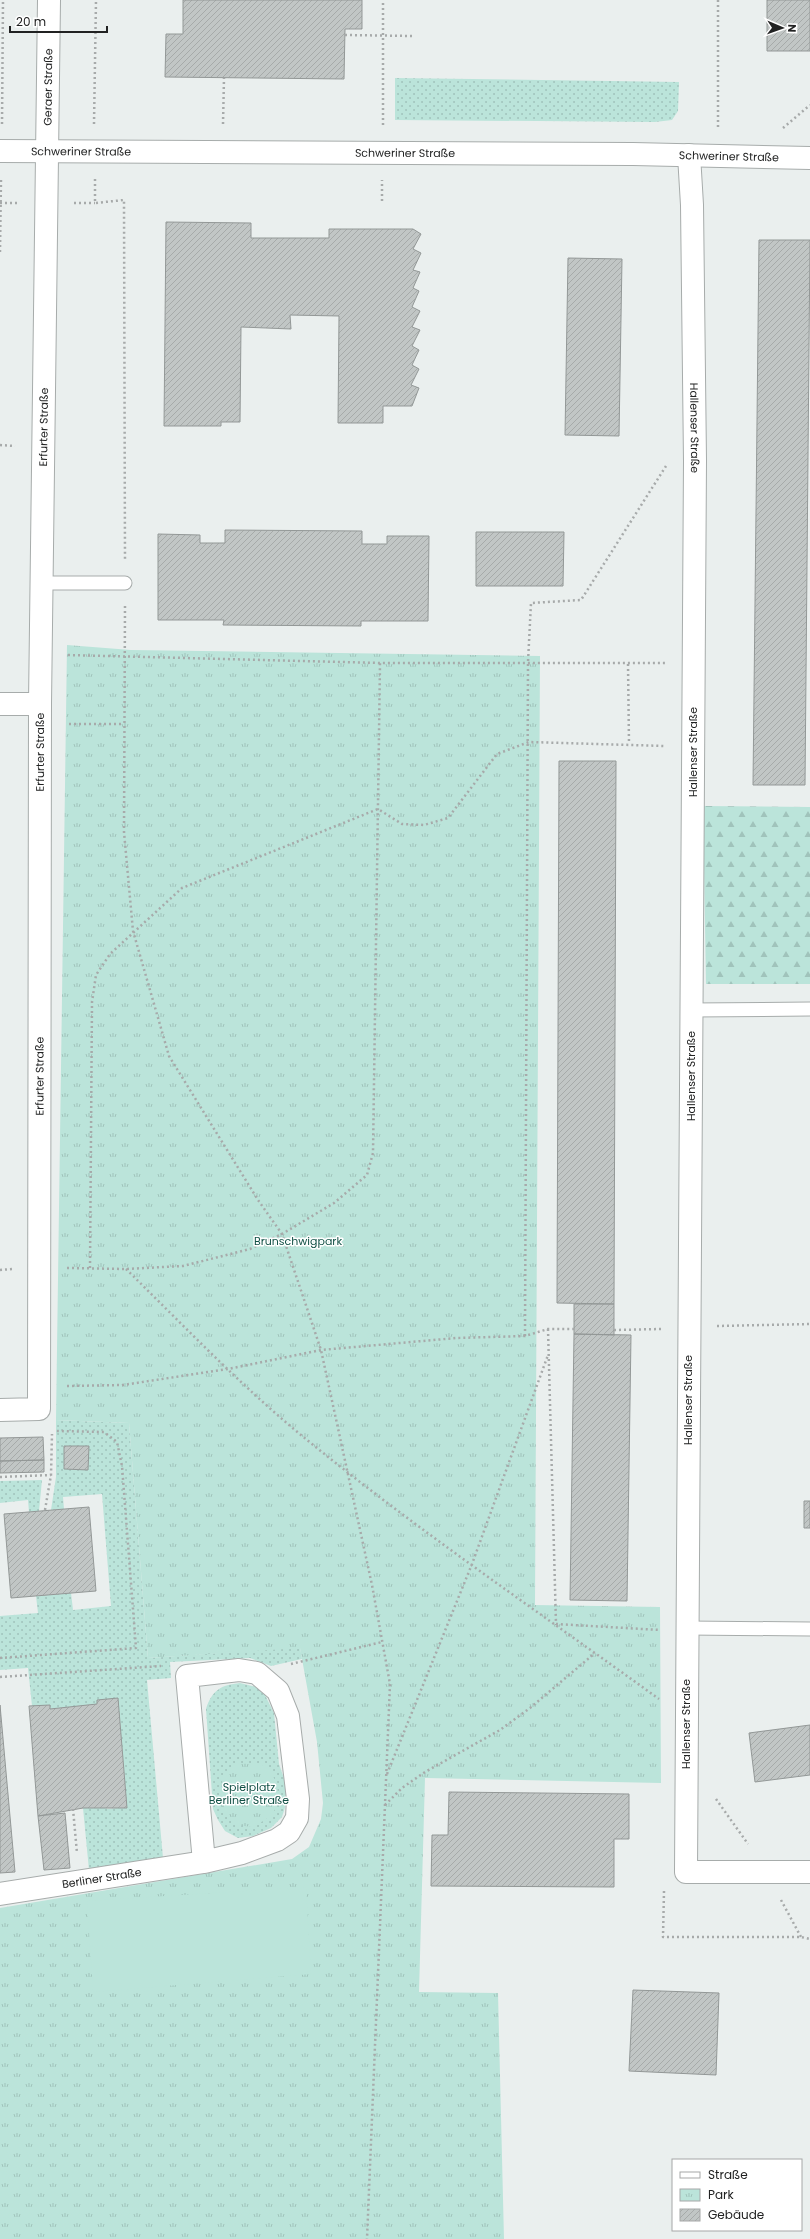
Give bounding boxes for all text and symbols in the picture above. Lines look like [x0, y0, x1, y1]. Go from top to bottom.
scale bar [10, 8, 107, 34]
north arrow [762, 8, 802, 48]
text: 20 m [16, 13, 46, 30]
text: N [784, 24, 800, 33]
street label: Geraer Straße [39, 48, 56, 126]
street label: Schweriner Straße [31, 143, 131, 160]
street label: Schweriner Straße [355, 145, 455, 161]
street label: Schweriner Straße [679, 147, 779, 165]
street label: Hallenser Straße [686, 383, 703, 473]
street label: Erfurter Straße [35, 387, 52, 467]
street label: Hallenser Straße [685, 707, 701, 797]
street label: Erfurter Straße [32, 712, 48, 791]
street label: Hallenser Straße [683, 1031, 699, 1121]
street label: Erfurter Straße [31, 1036, 48, 1115]
park label: Brunschwigpark [254, 1233, 342, 1249]
street label: Hallenser Straße [680, 1355, 696, 1445]
street label: Hallenser Straße [678, 1679, 694, 1769]
park label: Spielplatz Berliner Straße [209, 1779, 289, 1808]
street label: Berliner Straße [61, 1864, 143, 1892]
legend [672, 2159, 802, 2231]
text: Straße [708, 2166, 748, 2183]
text: Park [708, 2186, 735, 2203]
text: Gebäude [708, 2206, 764, 2223]

